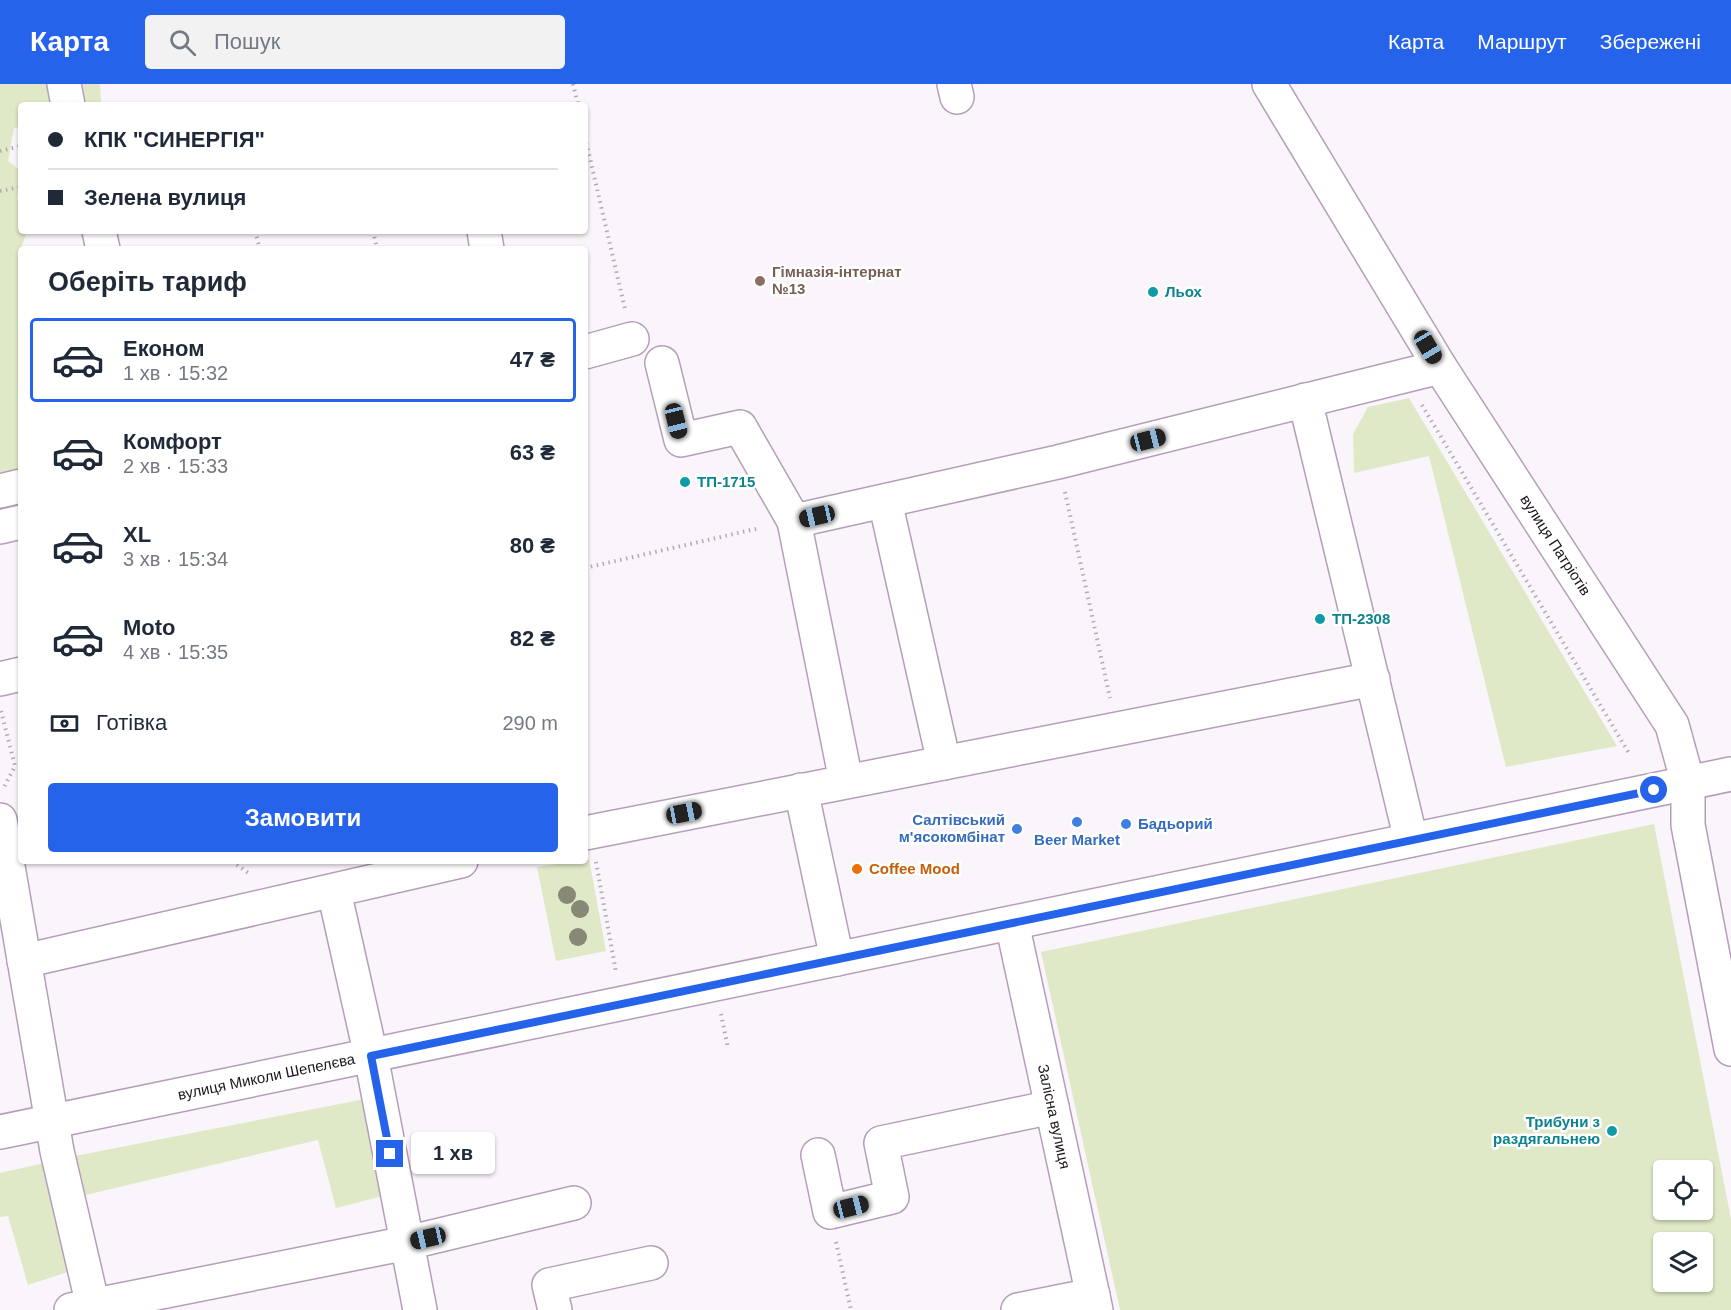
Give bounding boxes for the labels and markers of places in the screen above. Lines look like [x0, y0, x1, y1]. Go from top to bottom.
place label: Гімназія-інтернат №13 [772, 263, 902, 297]
marker: Гімназія-інтернат №13 [753, 274, 767, 288]
place label: Льох [1165, 283, 1203, 300]
marker: Льох [1146, 285, 1160, 299]
place label: ТП-1715 [697, 473, 755, 490]
marker: ТП-1715 [678, 475, 692, 489]
place label: ТП-2308 [1332, 610, 1390, 627]
marker: ТП-2308 [1313, 612, 1327, 626]
place label: Салтівський м'ясокомбінат [899, 811, 1005, 845]
marker: Beer Market [1070, 815, 1084, 829]
place label: Бадьорий [1138, 815, 1213, 832]
marker: Бадьорий [1119, 817, 1133, 831]
marker: Салтівський м'ясокомбінат [1010, 822, 1024, 836]
place label: Beer Market [1034, 831, 1120, 848]
place label: Coffee Mood [869, 860, 960, 877]
marker: Coffee Mood [850, 862, 864, 876]
place label: Трибуни з раздягальнею [1493, 1113, 1600, 1147]
marker: Трибуни з раздягальнею [1605, 1124, 1619, 1138]

